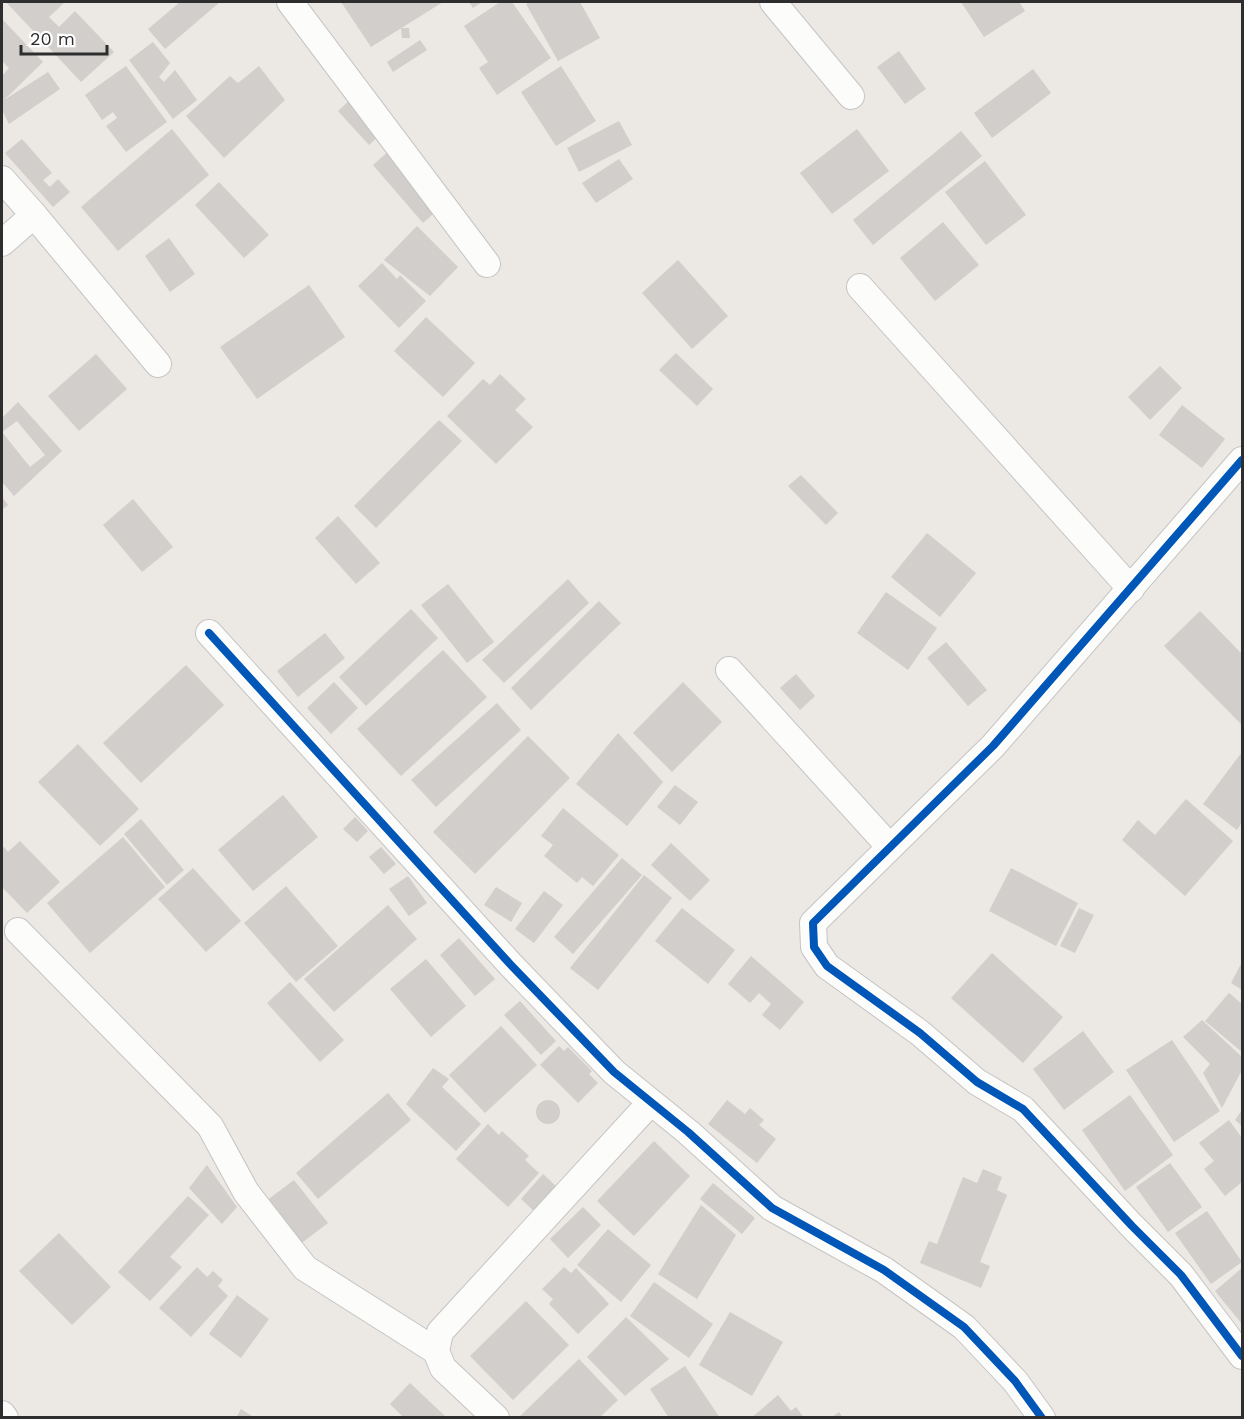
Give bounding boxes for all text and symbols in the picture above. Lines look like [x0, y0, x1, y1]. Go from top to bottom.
scale bar [21, 18, 106, 56]
text: 20 m [30, 28, 75, 49]

